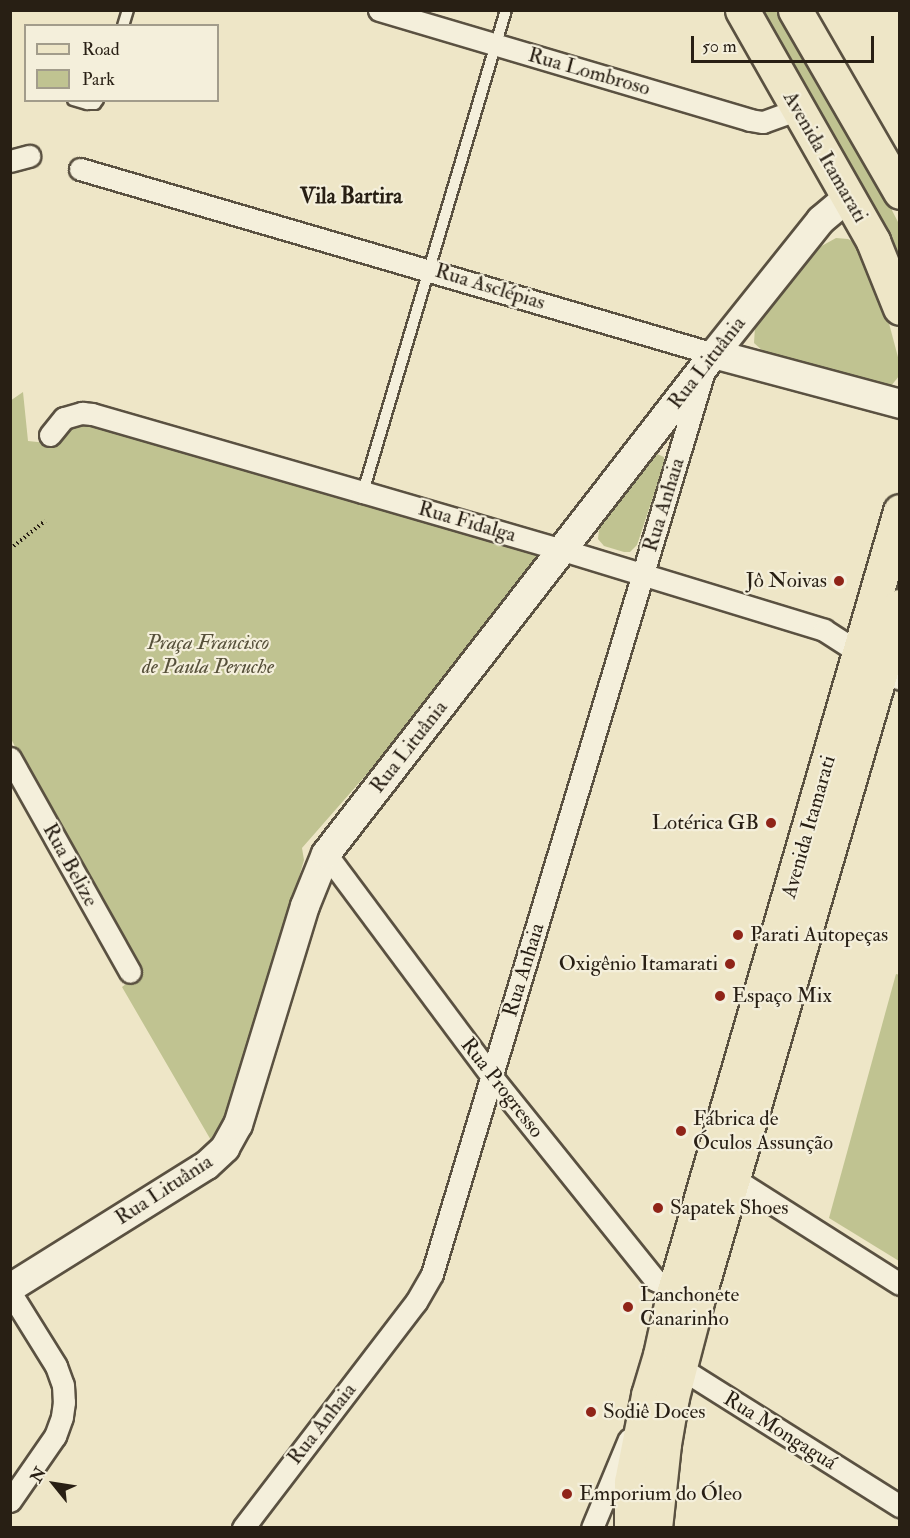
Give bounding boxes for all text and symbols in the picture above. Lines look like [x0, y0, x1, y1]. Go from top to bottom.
legend [24, 24, 219, 102]
scale bar [694, 24, 877, 62]
text: 50 m [702, 35, 737, 58]
text: Road [82, 38, 120, 61]
street label: Rua Lombroso [525, 43, 653, 101]
text: Park [82, 68, 115, 91]
street label: Avenida Itamarati [777, 87, 873, 227]
district label: Vila Bartira [300, 184, 402, 210]
street label: Rua Asclépias [432, 258, 548, 316]
street label: Rua Lituânia [663, 312, 751, 414]
street label: Rua Anhaia [638, 455, 690, 555]
street label: Rua Fidalga [415, 496, 519, 548]
place label: Jô Noivas [746, 568, 827, 594]
marker: Jô Noivas [832, 574, 846, 588]
park label: Praça Francisco de Paula Peruche [142, 630, 274, 680]
street label: Rua Lituânia [365, 696, 453, 798]
street label: Avenida Itamarati [777, 753, 841, 901]
place label: Lotérica GB [652, 810, 759, 836]
marker: Lotérica GB [764, 816, 778, 830]
street label: Rua Belize [37, 819, 103, 911]
street label: Rua Anhaia [498, 920, 550, 1020]
place label: Parati Autopeças [750, 922, 888, 948]
marker: Parati Autopeças [731, 928, 745, 942]
place label: Oxigênio Itamarati [559, 951, 718, 977]
marker: Oxigênio Itamarati [723, 957, 737, 971]
place label: Espaço Mix [732, 983, 832, 1009]
marker: Espaço Mix [713, 989, 727, 1003]
street label: Rua Progresso [455, 1033, 549, 1143]
place label: Fábrica de Óculos Assunção [693, 1106, 833, 1156]
marker: Fábrica de Óculos Assunção [674, 1124, 688, 1138]
street label: Rua Lituânia [111, 1149, 217, 1231]
place label: Sapatek Shoes [670, 1195, 788, 1221]
marker: Sapatek Shoes [651, 1201, 665, 1215]
place label: Lanchonete Canarinho [640, 1282, 739, 1332]
marker: Lanchonete Canarinho [621, 1300, 635, 1314]
street label: Rua Anhaia [282, 1378, 362, 1470]
street label: Rua Mongaguá [719, 1386, 841, 1476]
place label: Sodiê Doces [603, 1399, 705, 1425]
marker: Sodiê Doces [584, 1405, 598, 1419]
north arrow [24, 1454, 84, 1514]
text: N [26, 1464, 51, 1486]
place label: Emporium do Óleo [579, 1481, 742, 1507]
marker: Emporium do Óleo [560, 1487, 574, 1501]

